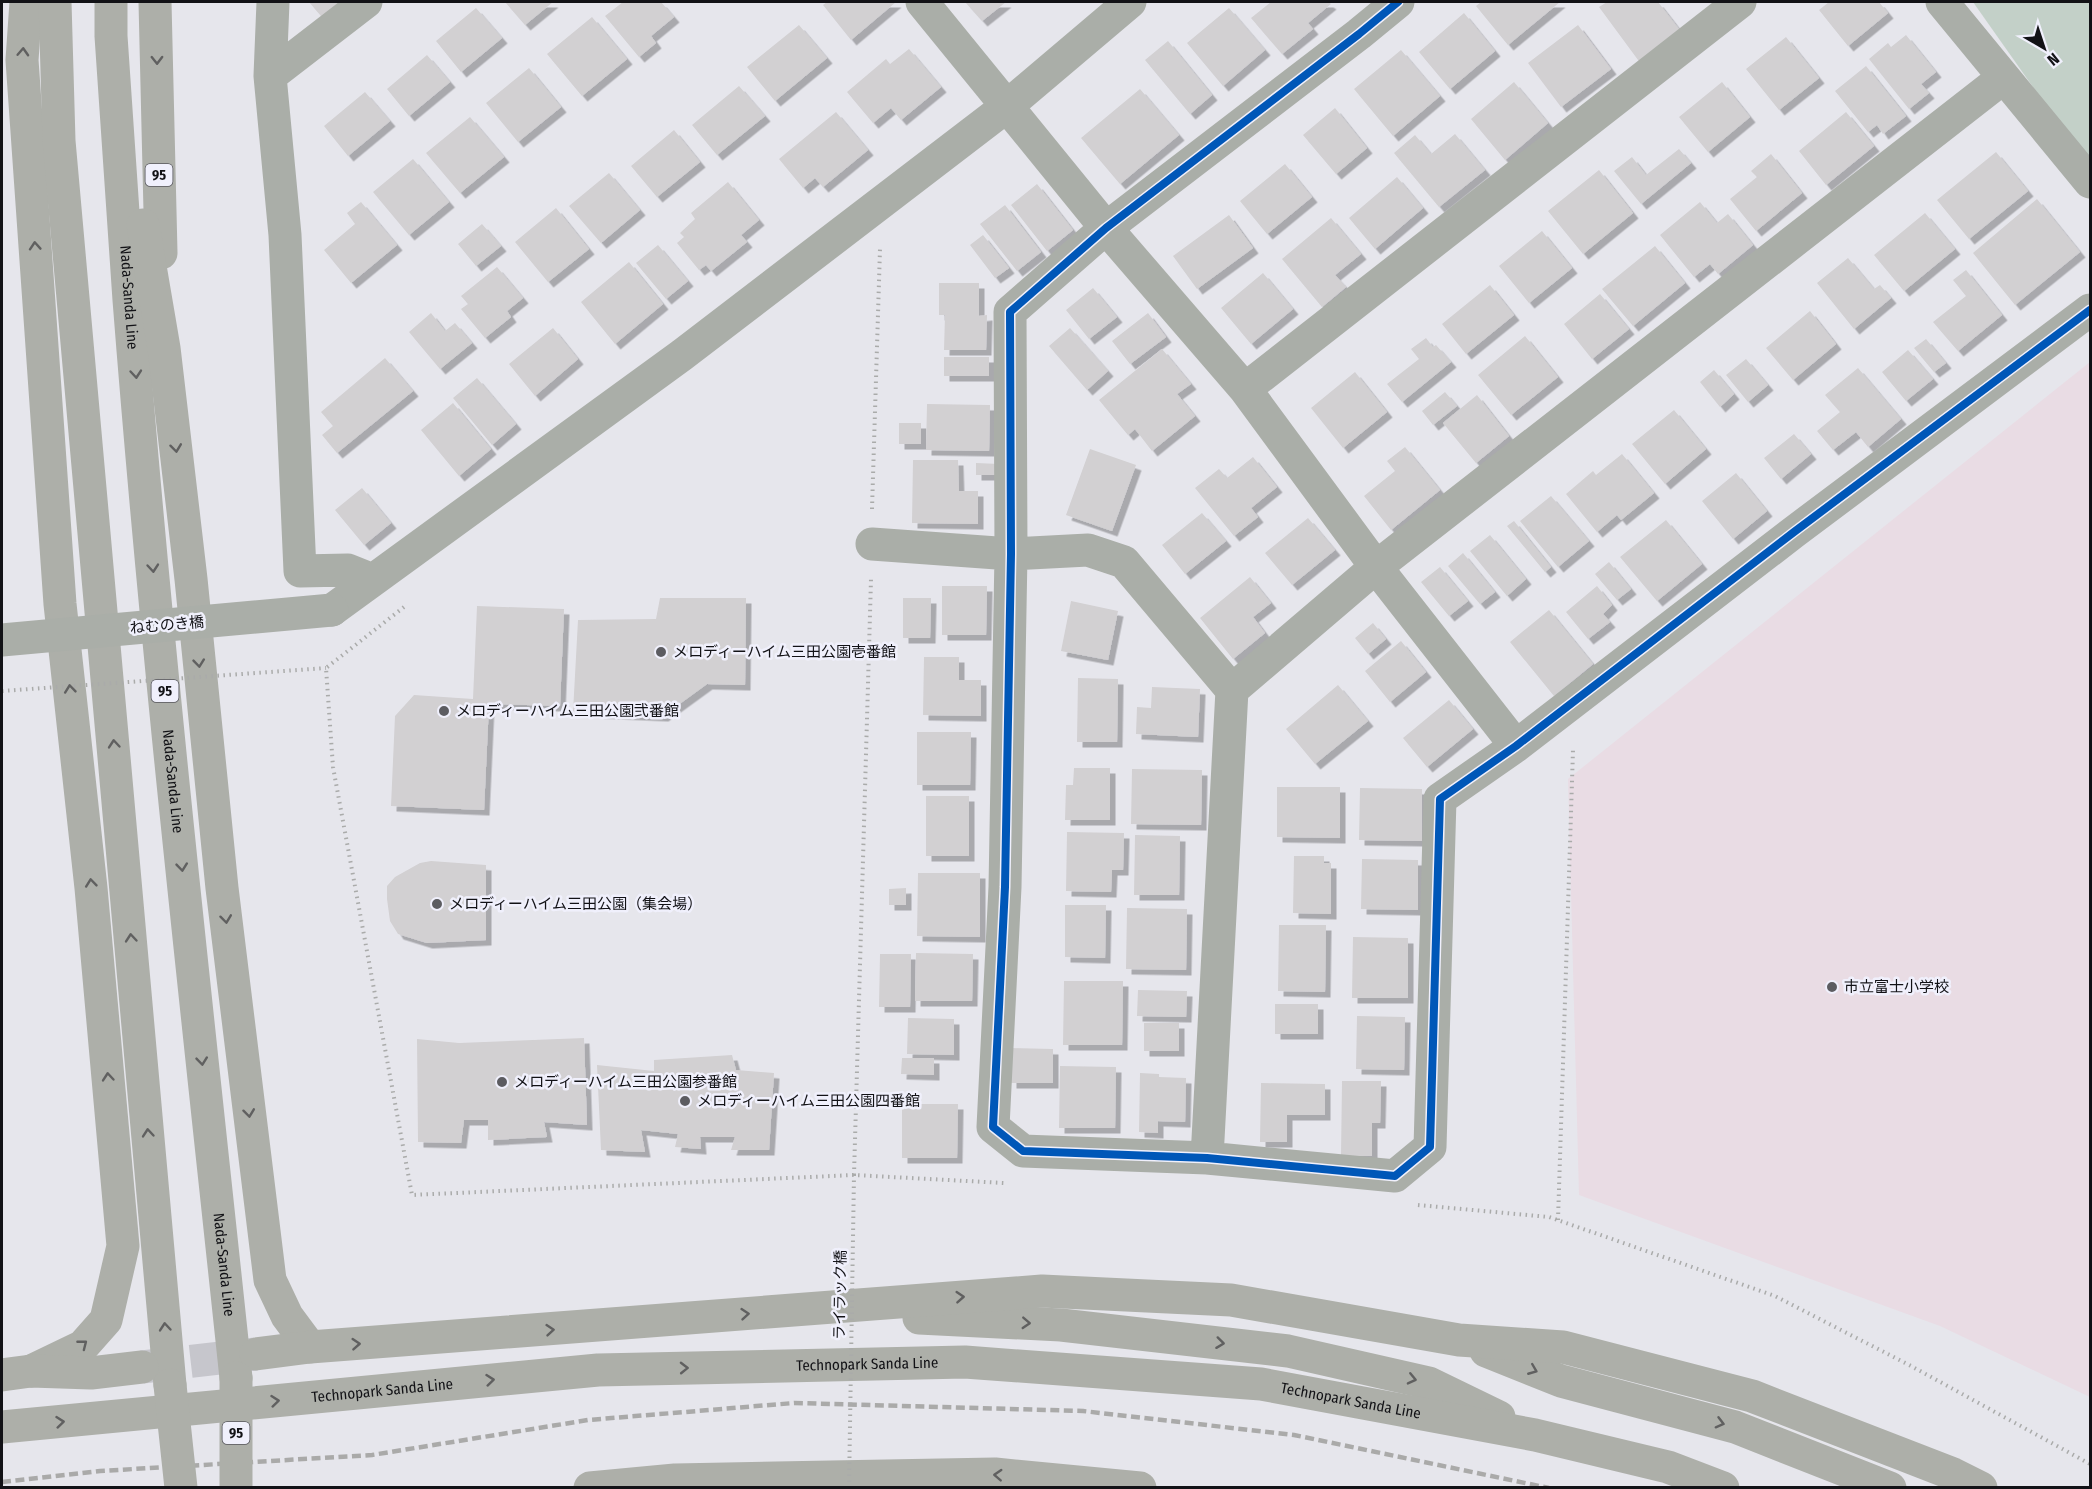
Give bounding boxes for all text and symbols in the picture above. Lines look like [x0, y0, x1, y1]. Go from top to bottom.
north arrow [2014, 18, 2074, 78]
one-way arrow [16, 47, 29, 56]
text: N [2043, 49, 2063, 70]
one-way arrow [150, 55, 163, 64]
road number: 95 [146, 164, 172, 186]
one-way arrow [29, 242, 42, 251]
street label: Nada-Sanda Line [116, 245, 142, 350]
one-way arrow [129, 370, 142, 379]
one-way arrow [169, 443, 181, 453]
one-way arrow [146, 564, 159, 573]
street label: ねむのき橋 [129, 613, 205, 637]
place label: メロディーハイム三田公園壱番館 [673, 643, 896, 661]
marker: メロディーハイム三田公園壱番館 [654, 645, 668, 659]
one-way arrow [192, 658, 205, 667]
road number: 95 [152, 680, 178, 702]
one-way arrow [64, 685, 77, 694]
place label: メロディーハイム三田公園弐番館 [456, 702, 679, 720]
marker: メロディーハイム三田公園弐番館 [437, 704, 451, 718]
street label: Nada-Sanda Line [159, 729, 187, 834]
one-way arrow [108, 740, 121, 749]
one-way arrow [175, 862, 188, 871]
one-way arrow [85, 879, 98, 888]
place label: メロディーハイム三田公園（集会場） [449, 895, 702, 913]
marker: メロディーハイム三田公園（集会場） [430, 897, 444, 911]
one-way arrow [219, 915, 231, 924]
one-way arrow [125, 934, 138, 943]
place label: 市立富士小学校 [1844, 978, 1949, 996]
marker: 市立富士小学校 [1825, 980, 1839, 994]
one-way arrow [195, 1056, 208, 1065]
one-way arrow [102, 1073, 115, 1082]
place label: メロディーハイム三田公園参番館 [514, 1073, 737, 1091]
marker: メロディーハイム三田公園参番館 [495, 1075, 509, 1089]
place label: メロディーハイム三田公園四番館 [697, 1092, 920, 1110]
marker: メロディーハイム三田公園四番館 [678, 1094, 692, 1108]
one-way arrow [243, 1108, 255, 1117]
one-way arrow [142, 1128, 155, 1137]
street label: Nada-Sanda Line [209, 1212, 238, 1317]
street label: ライラック橋 [830, 1250, 850, 1340]
one-way arrow [956, 1291, 965, 1304]
one-way arrow [740, 1308, 749, 1321]
one-way arrow [1022, 1316, 1031, 1329]
one-way arrow [159, 1322, 172, 1331]
one-way arrow [546, 1323, 555, 1336]
one-way arrow [1216, 1336, 1225, 1349]
one-way arrow [351, 1338, 361, 1351]
one-way arrow [76, 1340, 87, 1351]
street label: Technopark Sanda Line [796, 1354, 938, 1375]
one-way arrow [680, 1362, 689, 1374]
one-way arrow [1527, 1363, 1538, 1375]
one-way arrow [1406, 1371, 1416, 1384]
one-way arrow [485, 1374, 494, 1387]
street label: Technopark Sanda Line [311, 1375, 454, 1406]
street label: Technopark Sanda Line [1279, 1379, 1422, 1423]
one-way arrow [270, 1395, 279, 1408]
one-way arrow [55, 1416, 64, 1429]
one-way arrow [1715, 1416, 1725, 1428]
road number: 95 [222, 1422, 250, 1444]
one-way arrow [994, 1468, 1003, 1481]

